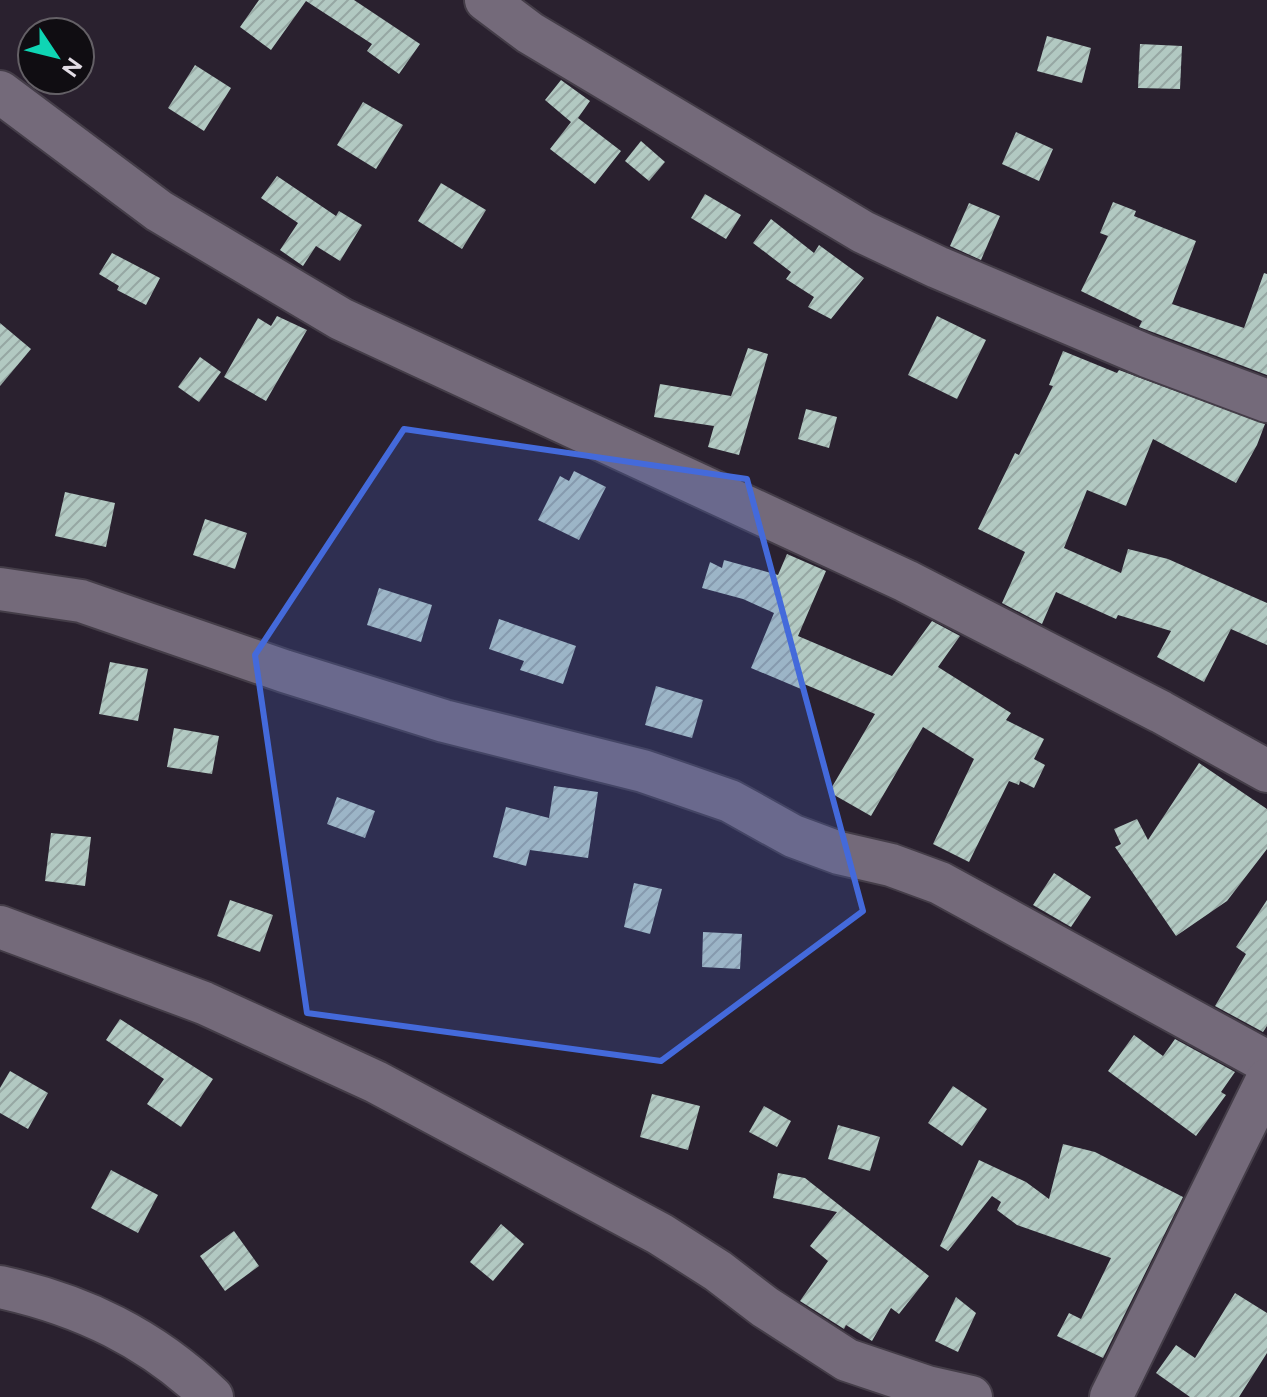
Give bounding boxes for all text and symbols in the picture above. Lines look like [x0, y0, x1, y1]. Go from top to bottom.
north arrow [16, 16, 96, 96]
text: N [56, 52, 88, 82]

